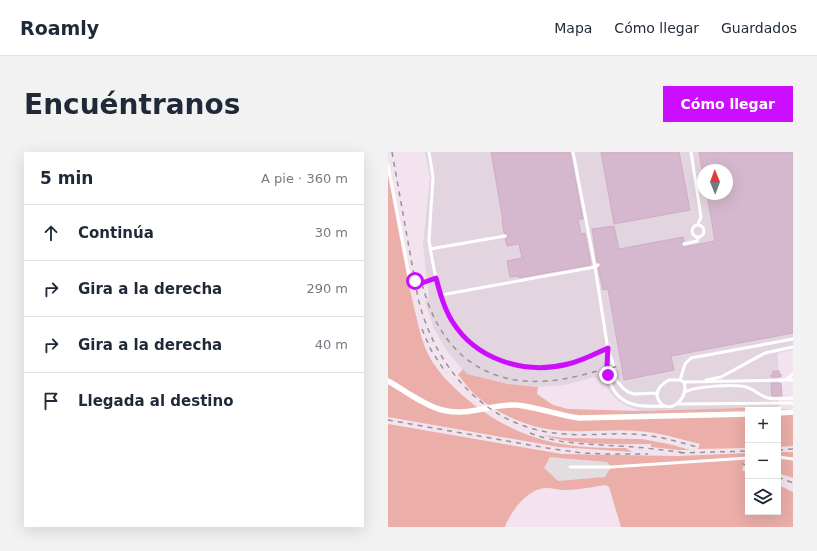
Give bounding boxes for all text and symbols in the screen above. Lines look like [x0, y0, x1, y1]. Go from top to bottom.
text: Roamly [20, 17, 99, 39]
text: Mapa [554, 20, 592, 36]
text: Cómo llegar [614, 20, 699, 36]
text: Guardados [721, 20, 797, 36]
button: Cómo llegar [663, 86, 793, 122]
text: Encuéntranos [24, 88, 240, 121]
north arrow [697, 164, 733, 200]
text: 5 min [40, 168, 93, 188]
text: A pie · 360 m [261, 171, 348, 186]
icon: ahead [40, 222, 62, 244]
text: Continúa [78, 224, 154, 242]
text: 30 m [315, 225, 348, 240]
route start [406, 272, 424, 290]
icon: right [40, 278, 62, 300]
text: Gira a la derecha [78, 280, 222, 298]
text: 290 m [306, 281, 348, 296]
icon: right [40, 334, 62, 356]
text: Gira a la derecha [78, 336, 222, 354]
text: 40 m [315, 337, 348, 352]
route end [599, 366, 617, 384]
icon: arrive [40, 390, 62, 412]
text: Llegada al destino [78, 392, 233, 410]
map controls [745, 407, 781, 515]
button: + [745, 407, 781, 443]
button: − [745, 443, 781, 479]
button: layers [745, 479, 781, 515]

